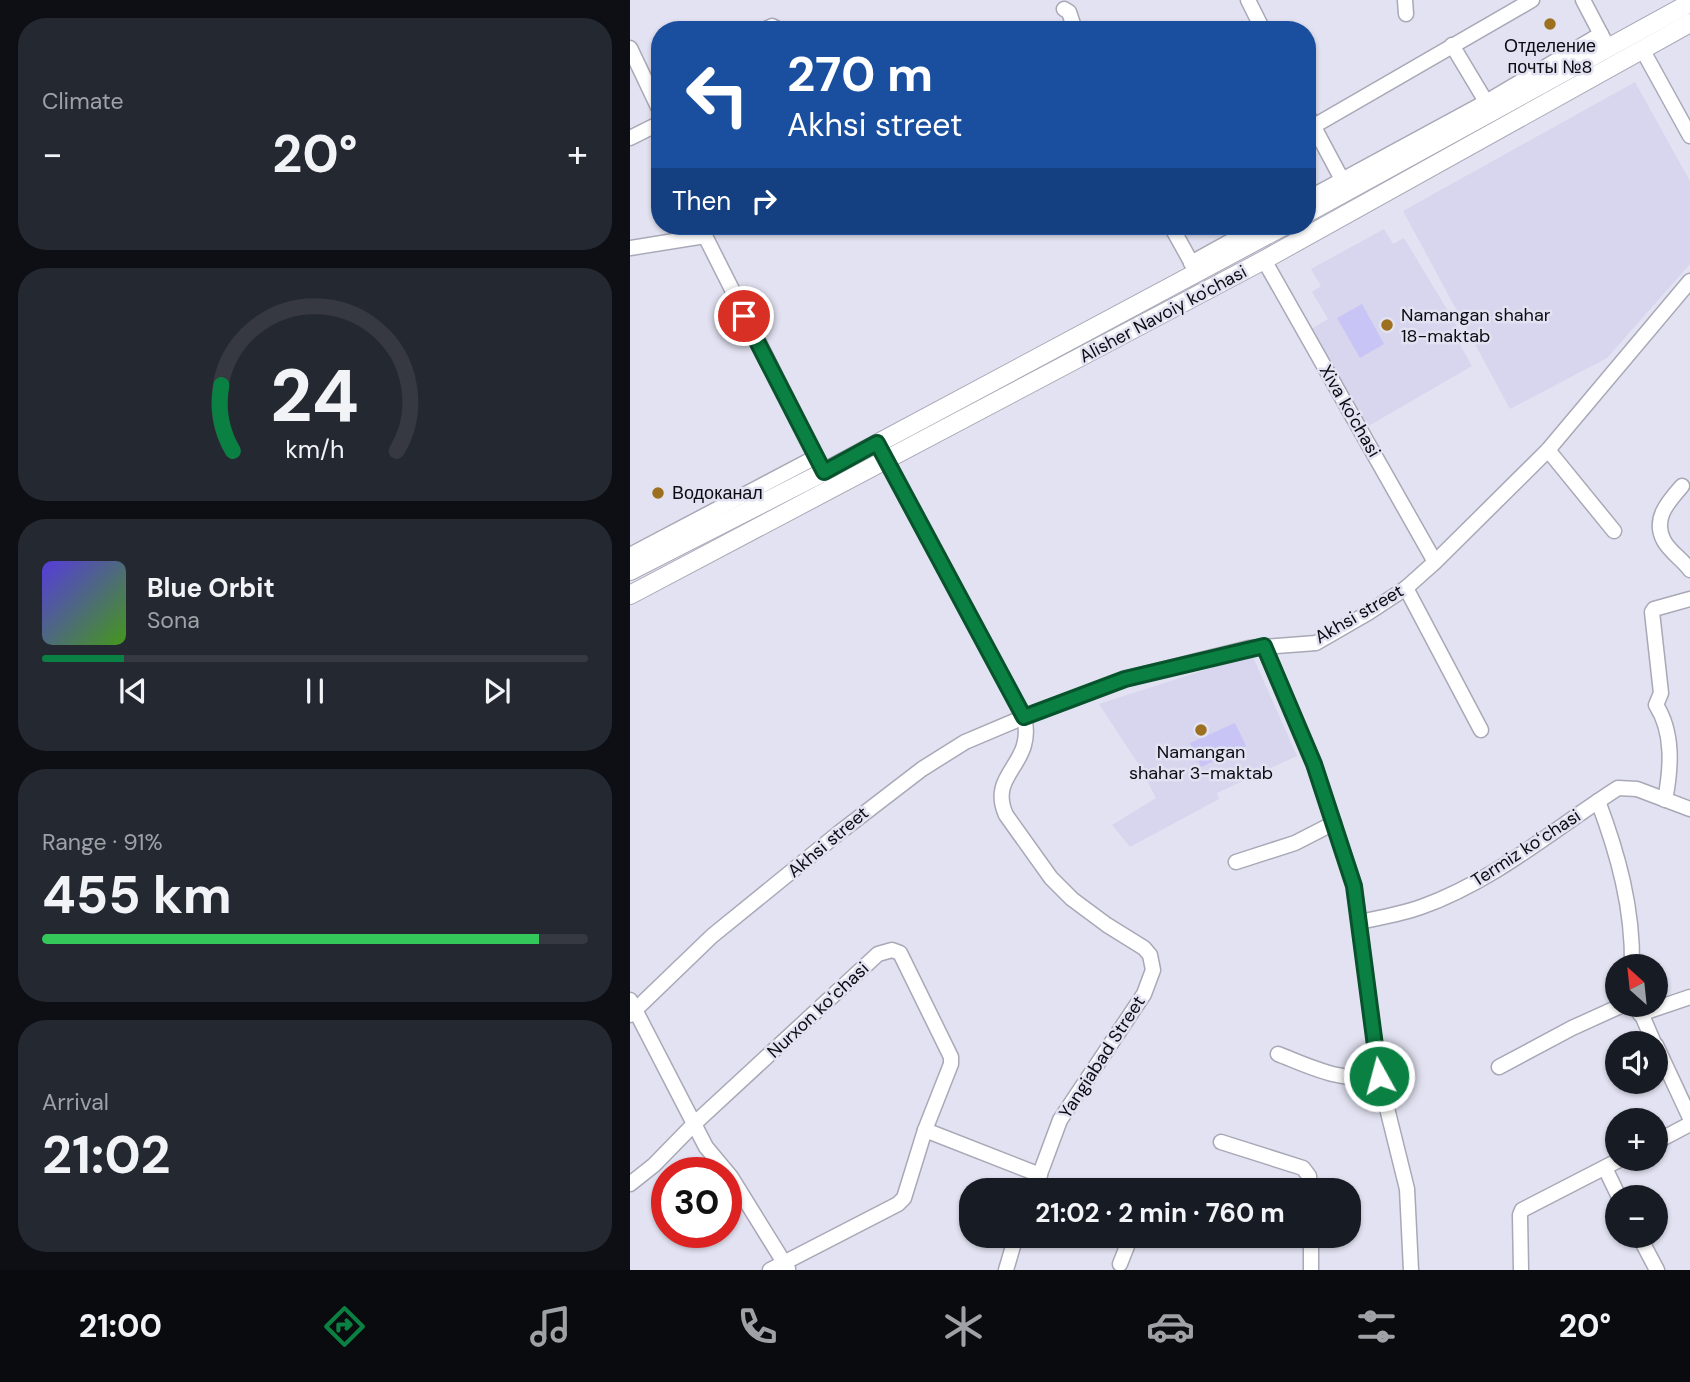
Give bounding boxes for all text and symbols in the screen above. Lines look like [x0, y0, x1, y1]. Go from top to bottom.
marker: Отделение почты №8 [1542, 16, 1558, 32]
place label: Отделение почты №8 [1504, 34, 1596, 79]
text: 270 m [787, 42, 933, 106]
icon: left [672, 49, 763, 140]
text: Climate [42, 86, 124, 116]
text: Akhsi street [787, 104, 963, 146]
text: 20° [272, 120, 358, 188]
text: − [42, 129, 63, 179]
text: + [567, 129, 588, 179]
icon: right [745, 182, 783, 220]
text: Then [672, 184, 731, 218]
street label: Alisher Navoiy ko'chasi [1075, 260, 1251, 368]
pin [714, 286, 774, 346]
icon: arrive [725, 297, 763, 335]
place label: Namangan shahar 18-maktab [1401, 303, 1551, 348]
marker: Namangan shahar 18-maktab [1379, 317, 1395, 333]
text: 24 [271, 349, 359, 444]
street label: Xiva ko'chasi [1314, 360, 1386, 462]
text: km/h [285, 432, 345, 465]
place label: Водоканал [672, 481, 763, 505]
marker: Водоканал [650, 485, 666, 501]
text: Blue Orbit [147, 571, 275, 605]
street label: Akhsi street [1310, 579, 1408, 649]
text: Sona [147, 605, 200, 635]
icon: previous [114, 672, 152, 710]
icon: pause [296, 672, 334, 710]
icon: next [478, 672, 516, 710]
marker: Namangan shahar 3-maktab [1193, 722, 1209, 738]
place label: Namangan shahar 3-maktab [1129, 740, 1273, 785]
street label: Akhsi street [782, 801, 874, 883]
street label: Termiz koʻchasi [1467, 804, 1585, 892]
text: Range · 91% [42, 827, 163, 857]
text: 455 km [42, 861, 232, 929]
north arrow [1605, 954, 1668, 1017]
map controls [1605, 954, 1668, 1248]
street label: Nurxon koʻchasi [762, 957, 874, 1063]
street label: Yangiabad Street [1053, 991, 1151, 1123]
button: sound [1605, 1031, 1668, 1094]
position arrow [1342, 1039, 1416, 1113]
text: Arrival [42, 1087, 109, 1117]
button: + [1605, 1108, 1668, 1171]
text: 21:02 [42, 1121, 171, 1189]
speed limit sign: 30 [651, 1157, 742, 1248]
button: − [1605, 1185, 1668, 1248]
text: 21:02 · 2 min · 760 m [1035, 1196, 1285, 1230]
icon: directions [320, 1302, 369, 1351]
icon: music [526, 1302, 575, 1351]
icon: phone [733, 1302, 782, 1351]
icon: climate [939, 1302, 988, 1351]
icon: car [1146, 1302, 1195, 1351]
icon: filters [1352, 1302, 1401, 1351]
text: 21:00 [79, 1305, 162, 1347]
text: 20° [1559, 1305, 1611, 1347]

